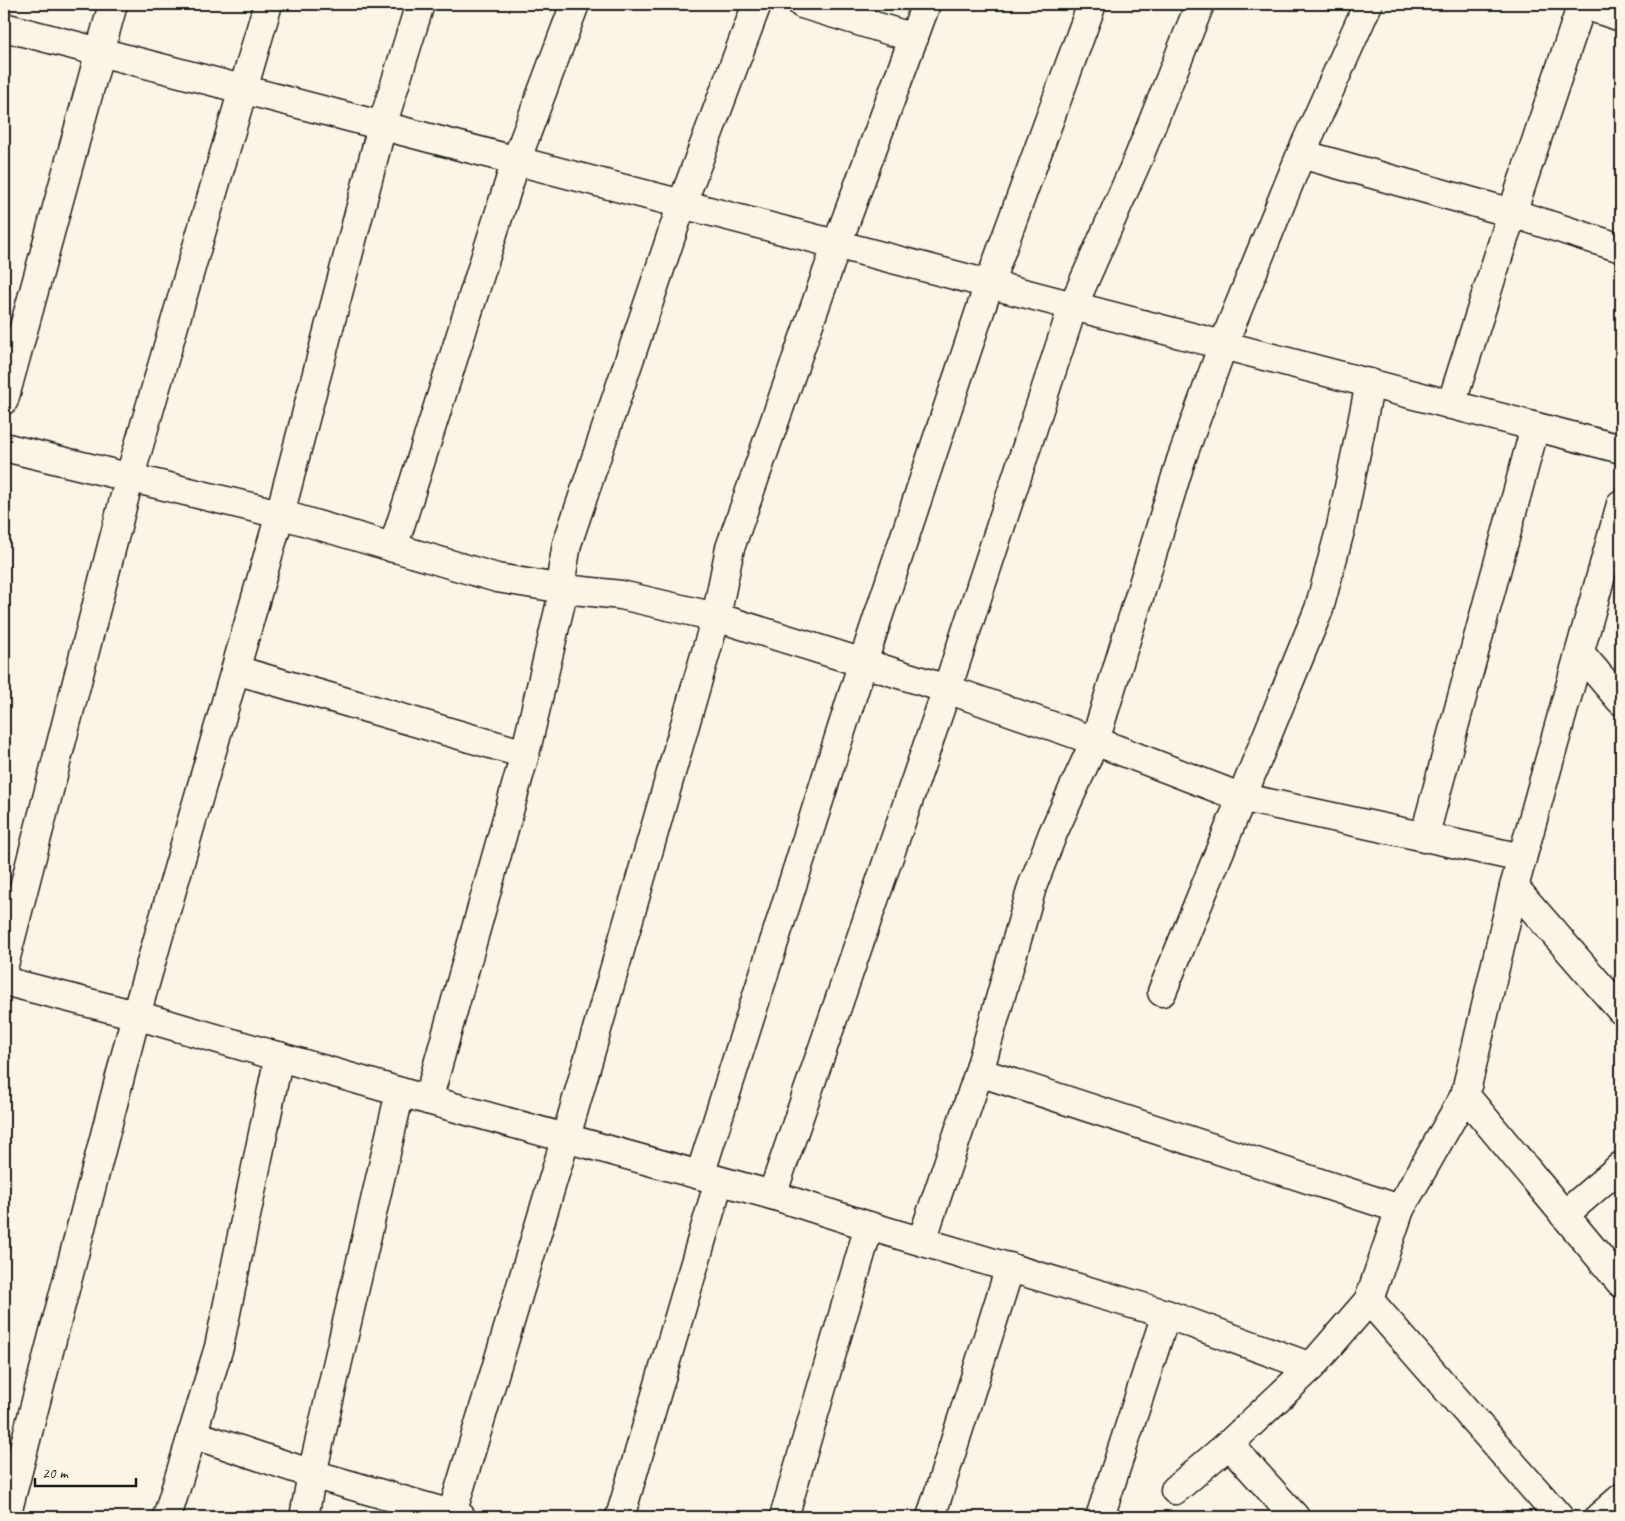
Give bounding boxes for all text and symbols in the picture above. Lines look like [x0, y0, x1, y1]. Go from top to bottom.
scale bar [35, 1456, 136, 1488]
text: 20 m [42, 1464, 69, 1483]

